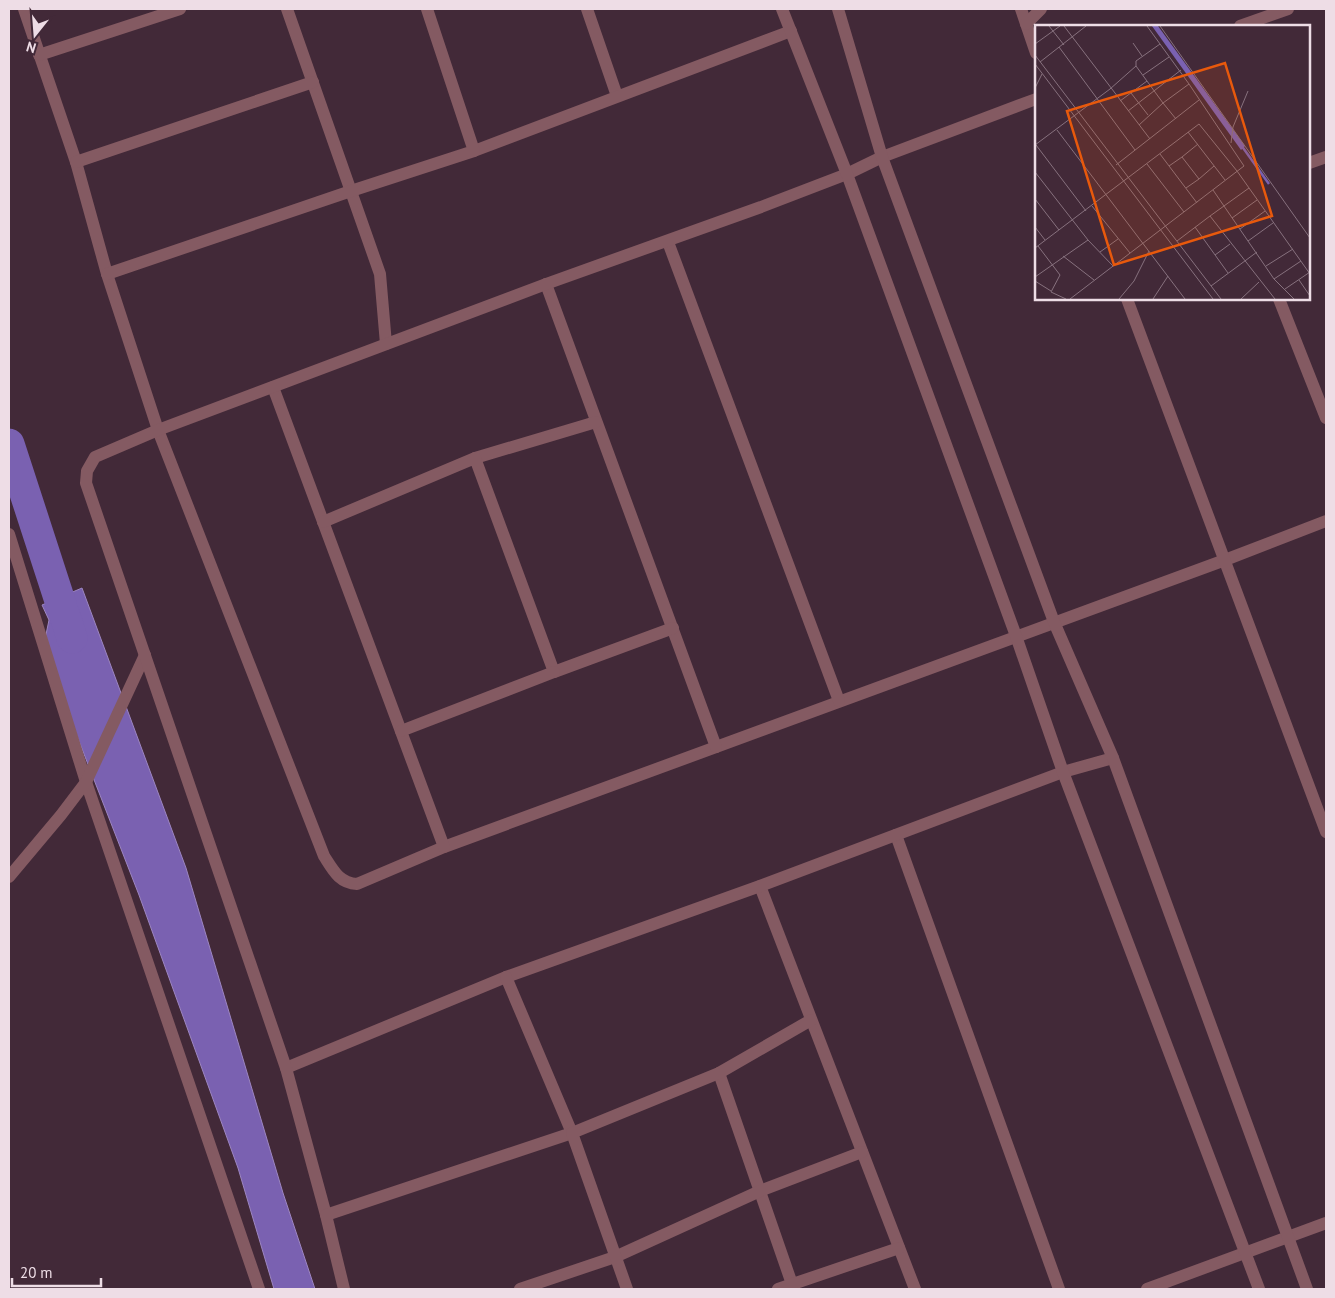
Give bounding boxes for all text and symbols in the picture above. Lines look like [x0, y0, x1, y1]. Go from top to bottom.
north arrow [10, 10, 60, 60]
inset map [1035, 25, 1310, 300]
text: N [24, 37, 38, 57]
scale bar [12, 1256, 101, 1288]
text: 20 m [20, 1263, 53, 1282]

